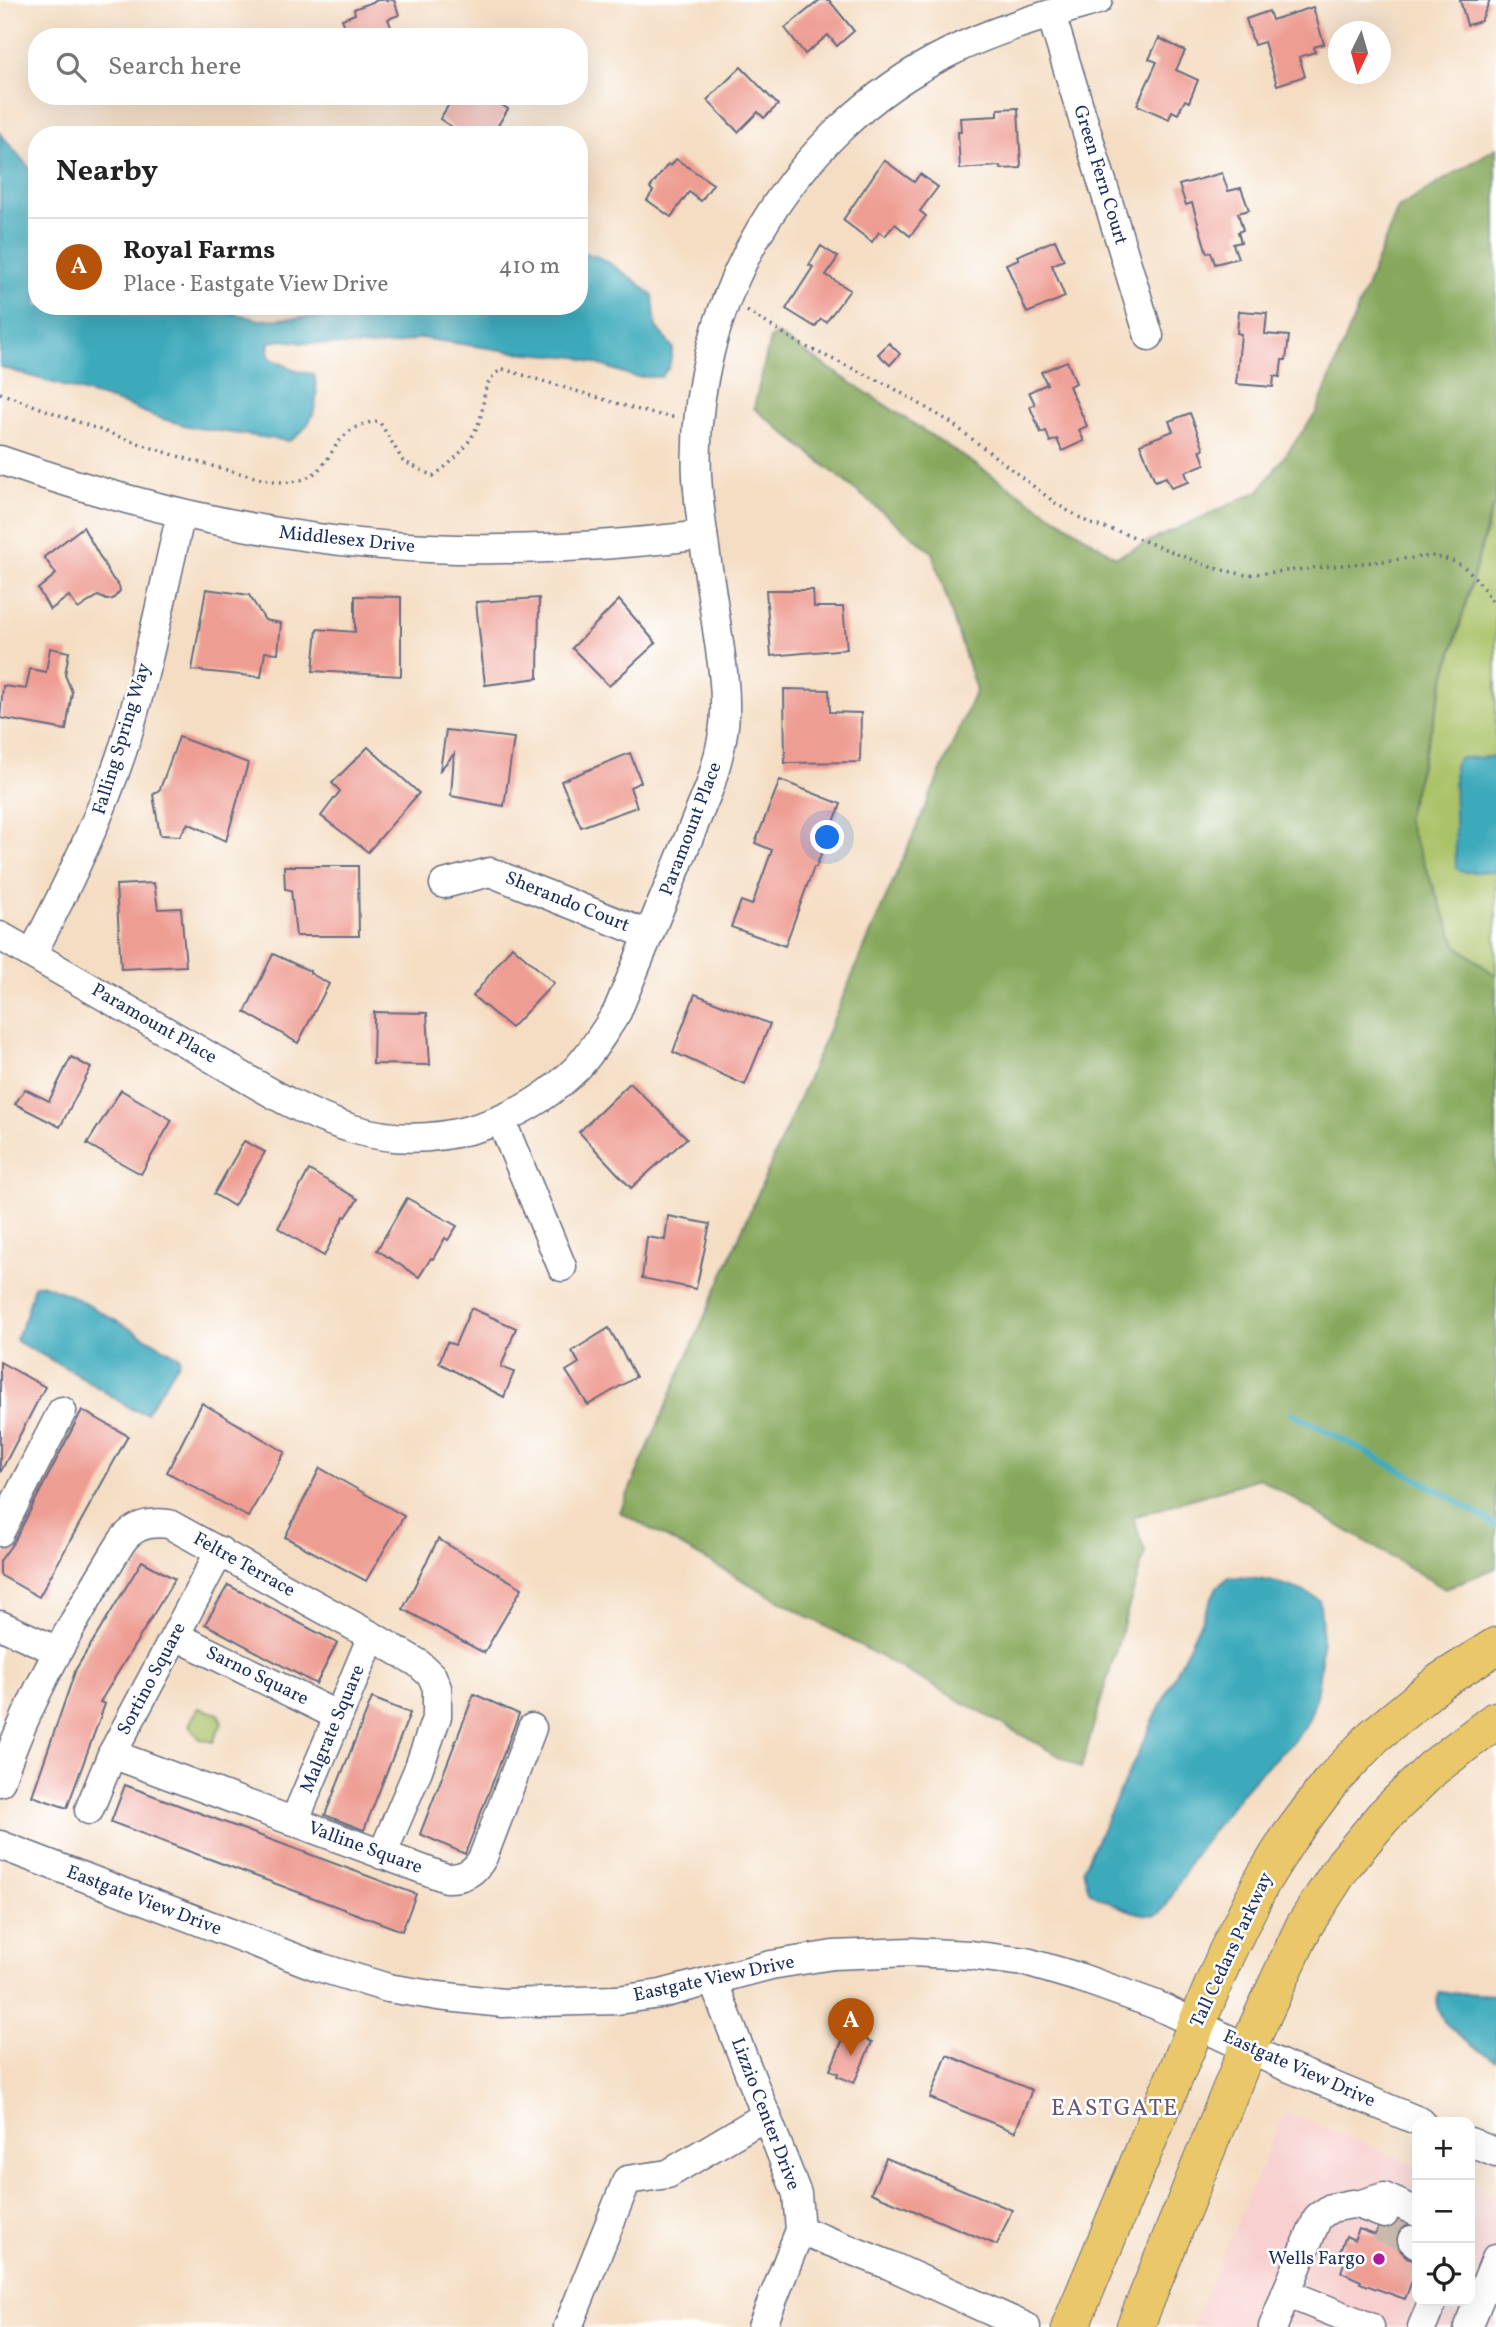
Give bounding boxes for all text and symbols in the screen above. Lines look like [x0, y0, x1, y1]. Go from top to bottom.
north arrow [1328, 21, 1391, 84]
search box [28, 28, 588, 105]
icon: search [52, 48, 90, 86]
text: Search here [108, 49, 241, 85]
street label: Green Fern Court [1066, 102, 1134, 248]
text: Nearby [56, 151, 158, 193]
text: Royal Farms [123, 233, 275, 269]
text: A [71, 251, 87, 283]
text: 410 m [499, 251, 560, 283]
text: Place · Eastgate View Drive [123, 269, 388, 301]
street label: Middlesex Drive [278, 520, 416, 560]
street label: Falling Spring Way [87, 660, 157, 818]
street label: Paramount Place [654, 758, 728, 900]
your location [810, 820, 844, 854]
street label: Sherando Court [501, 865, 633, 939]
street label: Paramount Place [86, 977, 222, 1071]
street label: Feltre Terrace [188, 1526, 300, 1604]
street label: Sortino Square [111, 1618, 193, 1740]
street label: Sarno Square [201, 1640, 313, 1712]
street label: Malgrate Square [294, 1661, 372, 1797]
street label: Valline Square [304, 1815, 426, 1881]
street label: Eastgate View Drive [63, 1859, 225, 1943]
street label: Tall Cedars Parkway [1185, 1868, 1279, 2032]
street label: Eastgate View Drive [631, 1949, 797, 2009]
pin: A [828, 1998, 874, 2056]
street label: Eastgate View Drive [1219, 2024, 1379, 2114]
street label: Lizzio Center Drive [724, 2034, 806, 2194]
district label: EASTGATE [1051, 2093, 1179, 2125]
map controls [1412, 2117, 1475, 2306]
button: + [1412, 2117, 1475, 2180]
button: − [1412, 2180, 1475, 2243]
button: locate [1412, 2243, 1475, 2306]
place label: Wells Fargo [1268, 2246, 1365, 2272]
marker: Wells Fargo [1371, 2251, 1387, 2267]

